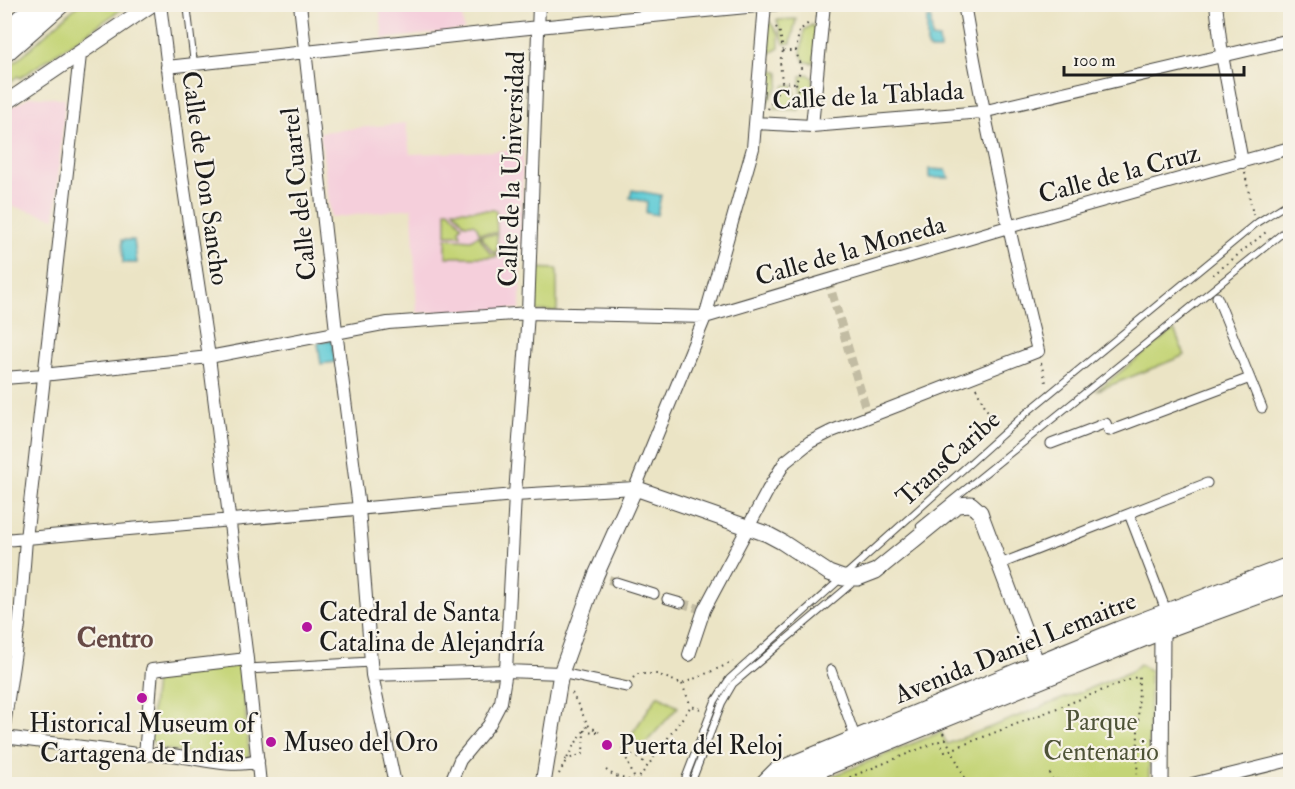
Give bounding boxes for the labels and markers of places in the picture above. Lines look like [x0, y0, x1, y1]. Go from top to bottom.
place label: Catedral de Santa Catalina de Alejandría [319, 597, 544, 659]
marker: Catedral de Santa Catalina de Alejandría [300, 620, 314, 634]
marker: Historical Museum of Cartagena de Indias [135, 691, 149, 705]
place label: Historical Museum of Cartagena de Indias [29, 708, 258, 770]
place label: Museo del Oro [283, 727, 438, 759]
place label: Puerta del Reloj [619, 730, 783, 762]
marker: Museo del Oro [264, 735, 278, 749]
marker: Puerta del Reloj [600, 738, 614, 752]

